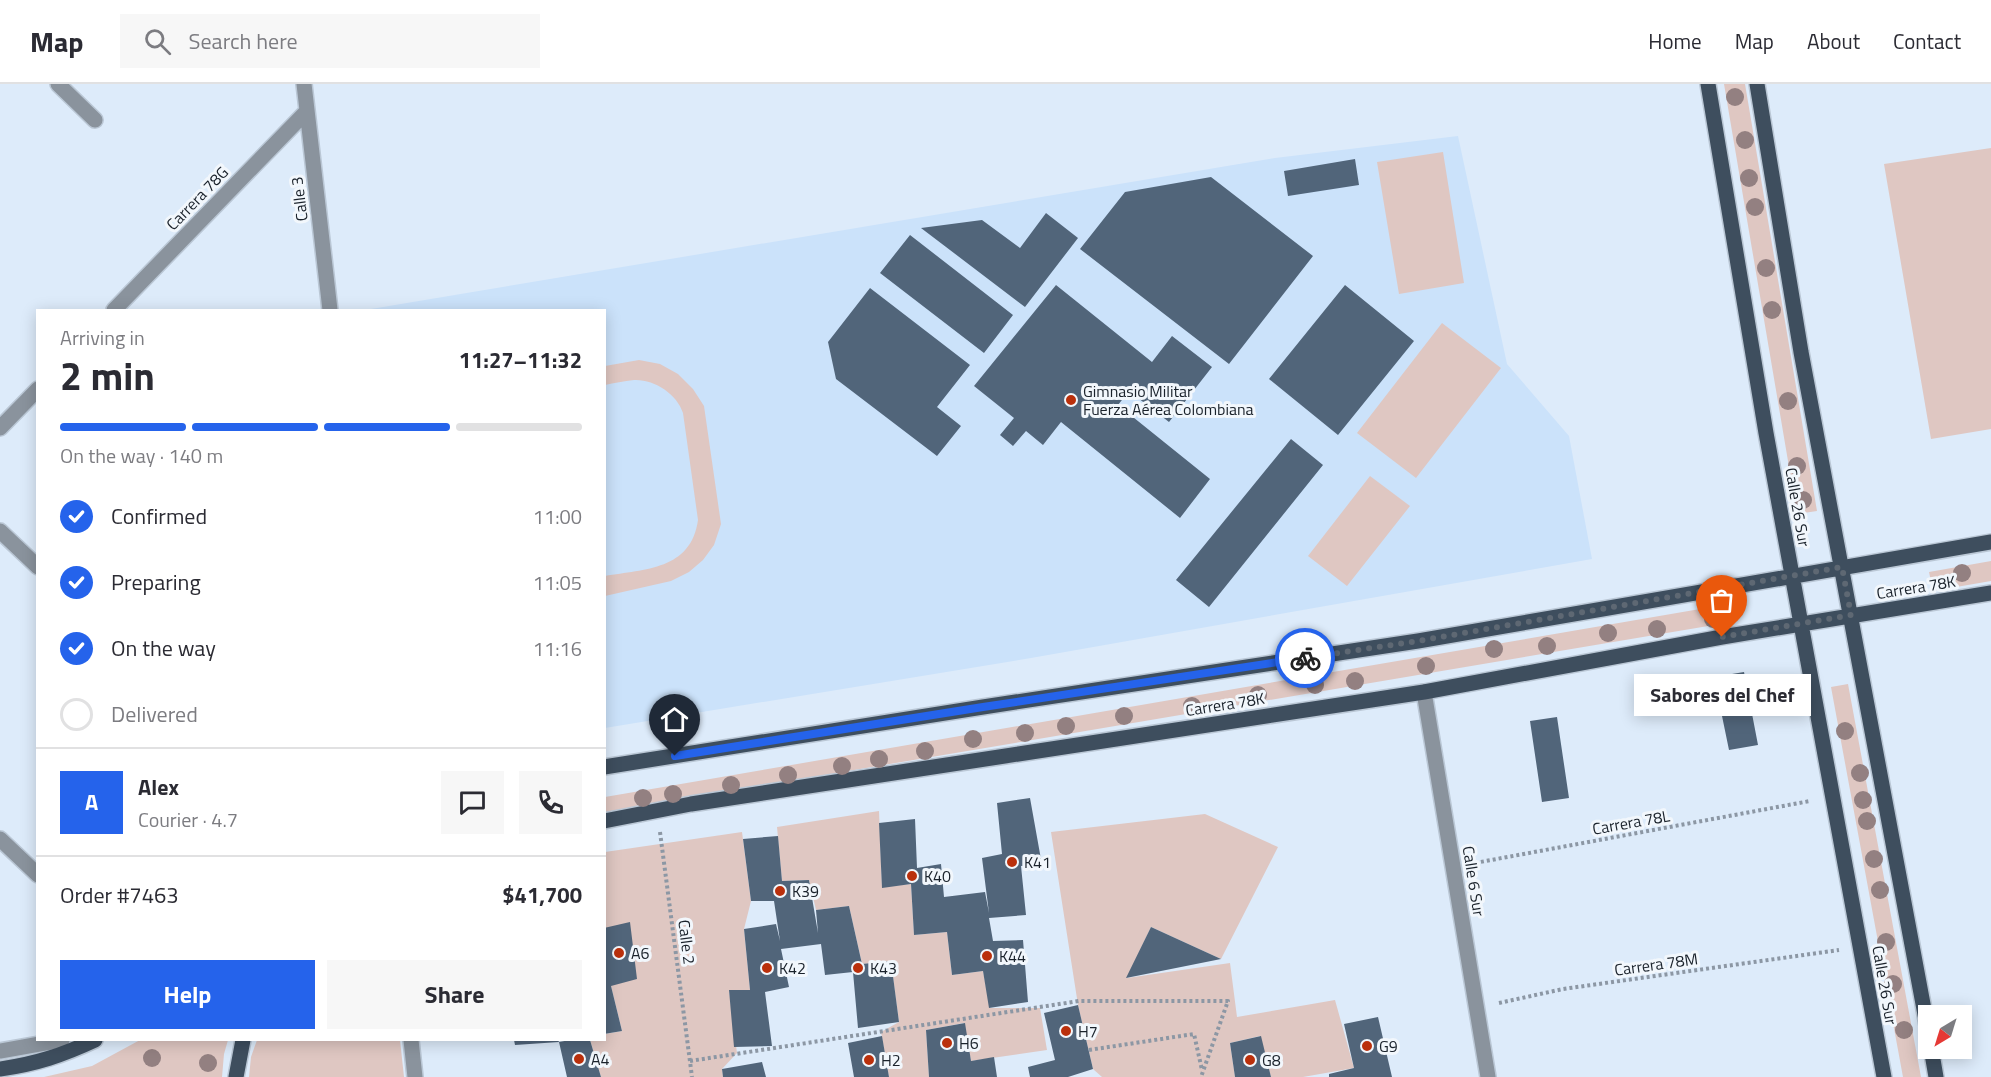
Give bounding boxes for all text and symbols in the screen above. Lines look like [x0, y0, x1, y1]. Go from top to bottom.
search box [120, 14, 540, 68]
text: Map [30, 20, 84, 63]
text: Search here [189, 24, 298, 58]
icon: search [141, 25, 174, 58]
text: Home [1648, 25, 1702, 57]
text: Map [1735, 25, 1774, 57]
text: About [1807, 25, 1860, 57]
text: Contact [1893, 25, 1961, 57]
street label: Carrera 78G [160, 161, 234, 235]
street label: Calle 3 [284, 175, 314, 223]
text: Arriving in [60, 322, 145, 353]
text: 11:27–11:32 [459, 343, 582, 377]
text: 2 min [60, 346, 155, 405]
place label: Gimnasio Militar Fuerza Aérea Colombiana [1083, 379, 1254, 421]
marker: Gimnasio Militar Fuerza Aérea Colombiana [1064, 393, 1078, 407]
text: On the way · 140 m [60, 440, 223, 471]
street label: Calle 26 Sur [1779, 466, 1817, 549]
text: Confirmed [111, 499, 207, 533]
icon: check [60, 500, 93, 533]
text: 11:00 [533, 501, 582, 532]
text: Preparing [111, 565, 201, 599]
icon: check [60, 566, 93, 599]
text: 11:05 [533, 567, 582, 598]
street label: Carrera 78K [1875, 569, 1957, 605]
pin [1696, 575, 1747, 637]
icon: bag [1705, 584, 1738, 617]
courier [1275, 628, 1335, 688]
text: On the way [111, 631, 216, 665]
icon: check [60, 632, 93, 665]
text: 11:16 [533, 633, 582, 664]
icon: bike [1289, 642, 1322, 675]
callout: Sabores del Chef [1634, 673, 1810, 715]
text: Sabores del Chef [1650, 679, 1795, 710]
street label: Carrera 78K [1184, 686, 1266, 722]
pin [649, 694, 700, 756]
text: Delivered [111, 697, 198, 731]
icon: home [658, 703, 691, 736]
text: Alex [138, 770, 179, 804]
button: chat [441, 771, 504, 834]
button: phone [519, 771, 582, 834]
text: A [85, 785, 98, 819]
street label: Carrera 78L [1590, 803, 1672, 841]
text: Courier · 4.7 [138, 804, 238, 835]
street label: Calle 6 Sur [1457, 844, 1491, 918]
place label: K41 [1024, 850, 1051, 874]
marker: K41 [1005, 855, 1019, 869]
place label: K40 [924, 864, 951, 888]
marker: K40 [905, 869, 919, 883]
text: Order #7463 [60, 878, 179, 912]
text: $41,700 [502, 878, 582, 912]
place label: K39 [792, 879, 819, 903]
marker: K39 [773, 884, 787, 898]
street label: Calle 2 [672, 918, 702, 966]
place label: A6 [631, 941, 650, 965]
place label: K44 [999, 944, 1026, 968]
street label: Calle 26 Sur [1866, 944, 1904, 1027]
marker: A6 [612, 946, 626, 960]
street label: Carrera 78M [1613, 946, 1699, 982]
marker: K44 [980, 949, 994, 963]
place label: K42 [779, 956, 806, 980]
place label: K43 [870, 956, 897, 980]
button: Help [60, 960, 315, 1029]
button: Share [327, 960, 582, 1029]
marker: K42 [760, 961, 774, 975]
marker: K43 [851, 961, 865, 975]
north arrow [1918, 1005, 1972, 1059]
map controls [1918, 1005, 1972, 1059]
place label: H7 [1078, 1019, 1098, 1043]
marker: H7 [1059, 1024, 1073, 1038]
place label: H6 [959, 1031, 979, 1055]
place label: G9 [1379, 1034, 1398, 1058]
marker: H6 [940, 1036, 954, 1050]
marker: G9 [1360, 1039, 1374, 1053]
place label: A4 [591, 1047, 610, 1071]
place label: H2 [881, 1048, 901, 1072]
place label: G8 [1262, 1048, 1281, 1072]
marker: A4 [572, 1052, 586, 1066]
marker: H2 [862, 1053, 876, 1067]
marker: G8 [1243, 1053, 1257, 1067]

